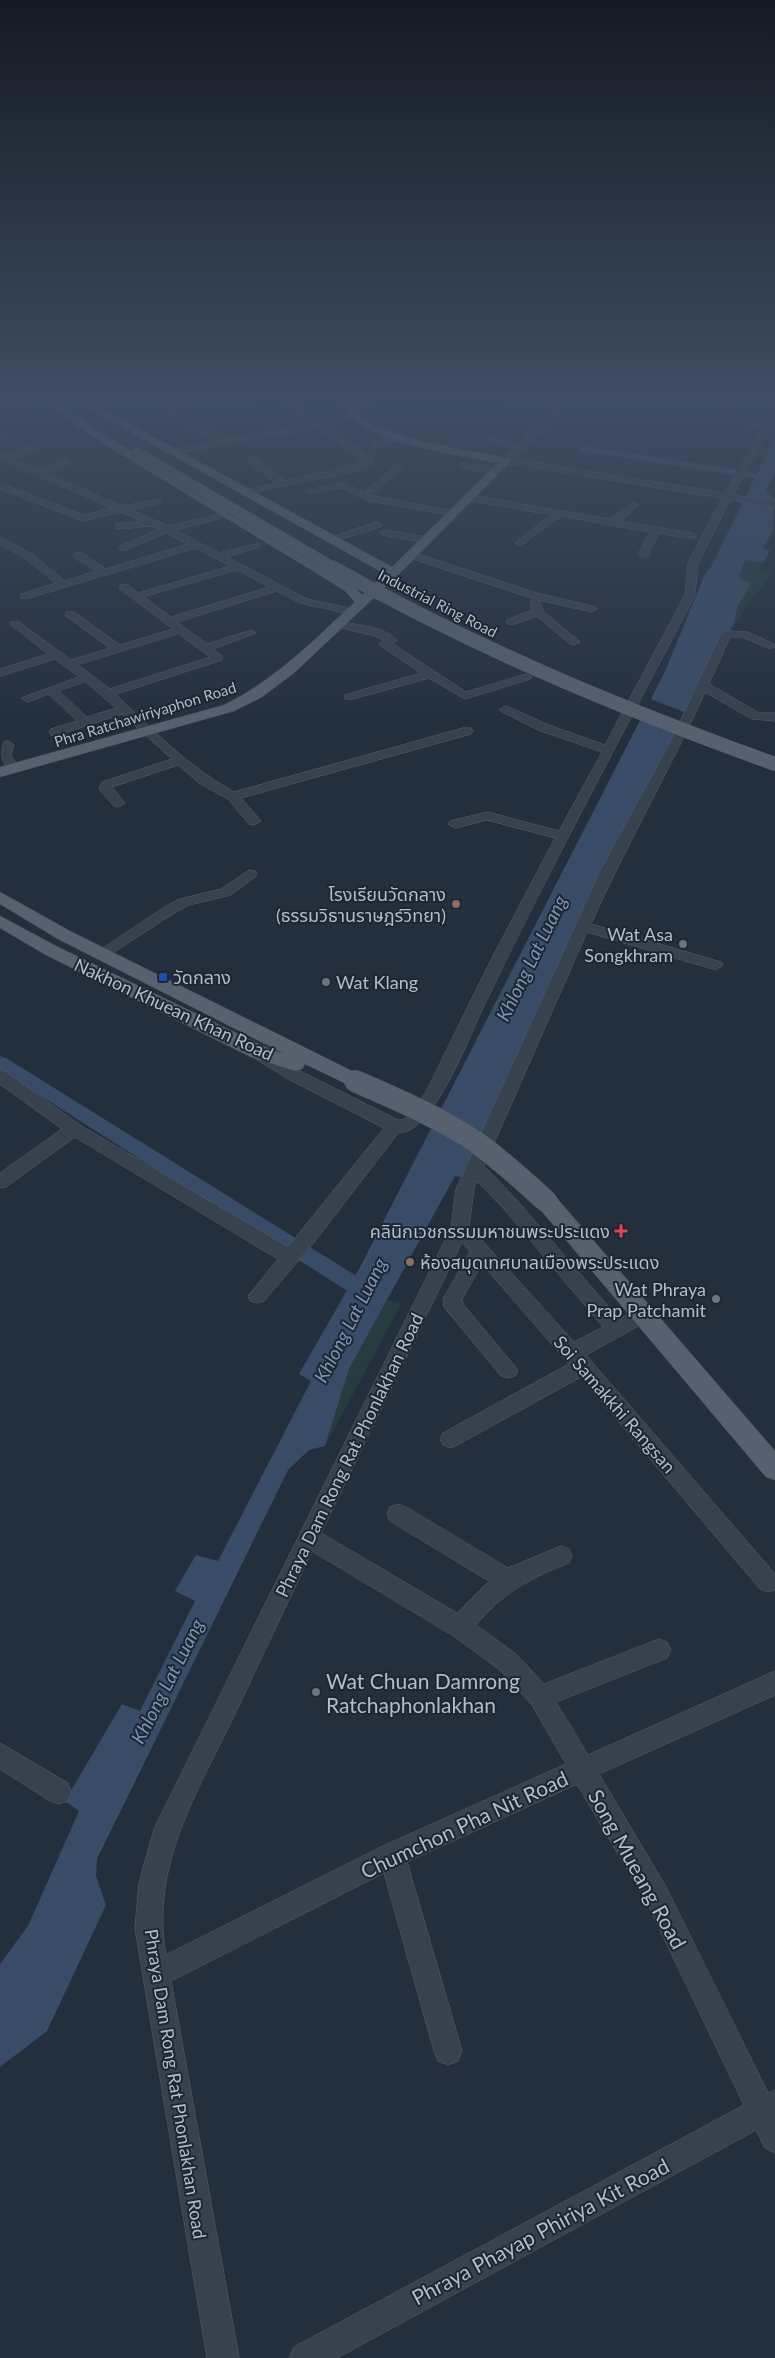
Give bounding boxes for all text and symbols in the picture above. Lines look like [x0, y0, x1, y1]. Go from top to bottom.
street label: Industrial Ring Road [375, 565, 501, 641]
street label: Phra Ratchawiriyaphon Road [52, 678, 238, 750]
place label: โรงเรียนวัดกลาง (ธรรมวิธานราษฎร์วิทยา) [276, 883, 446, 926]
water label: Khlong Lat Luang [491, 891, 572, 1025]
marker: โรงเรียนวัดกลาง (ธรรมวิธานราษฎร์วิทยา) [450, 898, 462, 910]
place label: Wat Asa Songkhram [584, 923, 673, 966]
marker: Wat Asa Songkhram [677, 938, 689, 950]
street label: Nakhon Khuean Khan Road [71, 953, 277, 1065]
place label: วัดกลาง [173, 966, 231, 988]
marker: วัดกลาง [157, 971, 169, 983]
place label: Wat Klang [336, 971, 418, 993]
marker: Wat Klang [320, 976, 332, 988]
place label: คลินิกเวชกรรมมหาชนพระประแดง [370, 1220, 610, 1242]
marker: คลินิกเวชกรรมมหาชนพระประแดง [614, 1224, 628, 1238]
place label: ห้องสมุดเทศบาลเมืองพระประแดง [420, 1251, 659, 1274]
water label: Khlong Lat Luang [309, 1253, 392, 1386]
marker: ห้องสมุดเทศบาลเมืองพระประแดง [404, 1256, 416, 1268]
place label: Wat Phraya Prap Patchamit [586, 1278, 707, 1321]
marker: Wat Phraya Prap Patchamit [710, 1293, 722, 1305]
street label: Phraya Dam Rong Rat Phonlakhan Road [270, 1309, 428, 1601]
street label: Soi Samakkhi Rangsan [549, 1331, 681, 1477]
water label: Khlong Lat Luang [126, 1614, 209, 1747]
place label: Wat Chuan Damrong Ratchaphonlakhan [326, 1668, 520, 1717]
marker: Wat Chuan Damrong Ratchaphonlakhan [310, 1686, 322, 1698]
street label: Chumchon Pha Nit Road [356, 1765, 572, 1883]
street label: Song Mueang Road [584, 1785, 692, 1953]
street label: Phraya Dam Rong Rat Phonlakhan Road [141, 1928, 211, 2240]
street label: Phraya Phayap Phiriya Kit Road [407, 2152, 673, 2310]

